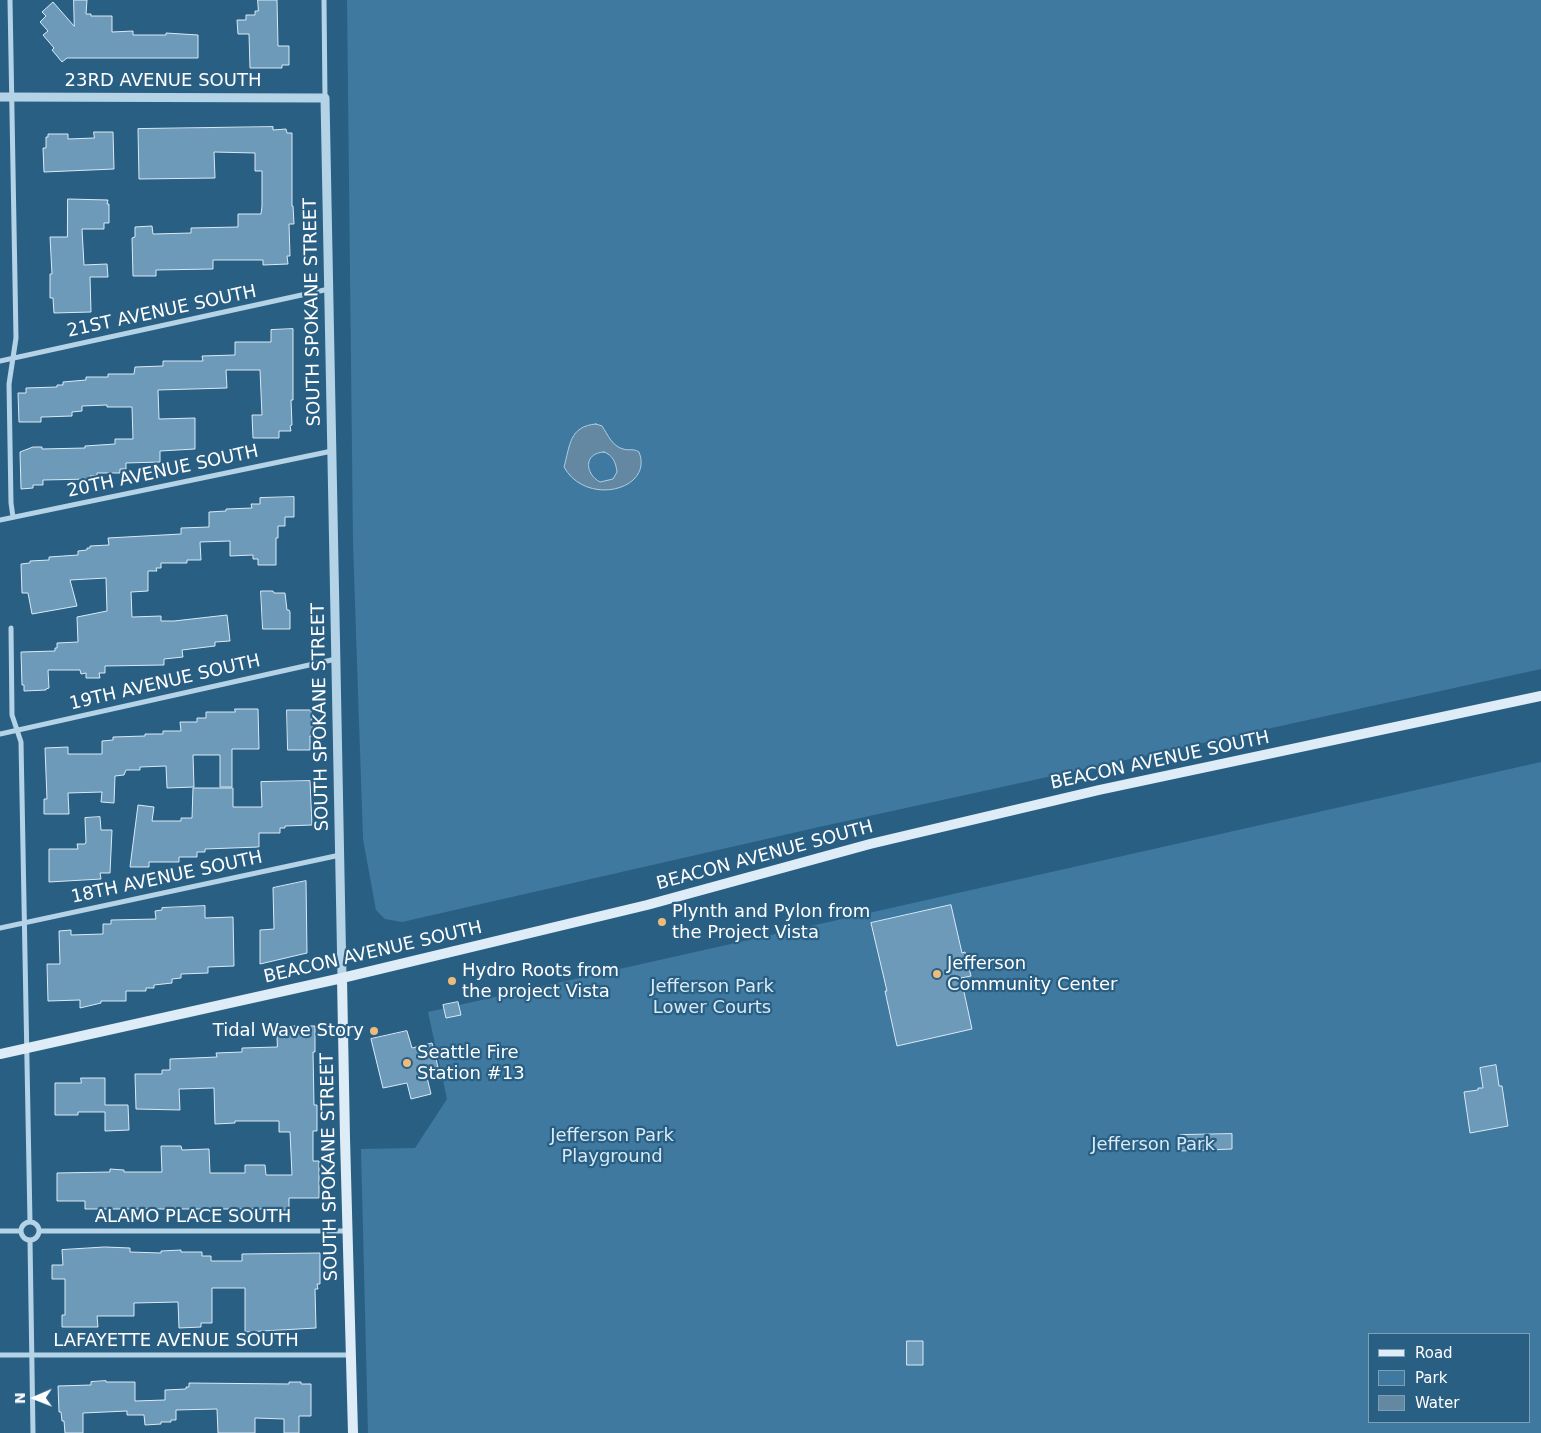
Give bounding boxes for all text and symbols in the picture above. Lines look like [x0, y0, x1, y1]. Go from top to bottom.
street label: 23RD AVENUE SOUTH [65, 70, 261, 92]
street label: SOUTH SPOKANE STREET [300, 198, 326, 426]
street label: 21ST AVENUE SOUTH [65, 281, 259, 343]
street label: 20TH AVENUE SOUTH [65, 441, 261, 503]
street label: SOUTH SPOKANE STREET [308, 603, 334, 831]
street label: 19TH AVENUE SOUTH [68, 651, 262, 715]
street label: BEACON AVENUE SOUTH [1048, 727, 1272, 795]
street label: BEACON AVENUE SOUTH [654, 817, 876, 895]
street label: 18TH AVENUE SOUTH [69, 847, 265, 909]
place label: Plynth and Pylon from the Project Vista [672, 901, 870, 944]
marker: Plynth and Pylon from the Project Vista [656, 916, 668, 928]
street label: BEACON AVENUE SOUTH [262, 917, 484, 989]
place label: Jefferson Community Center [947, 953, 1117, 996]
place label: Hydro Roots from the project Vista [462, 960, 619, 1002]
marker: Jefferson Community Center [931, 968, 943, 980]
marker: Hydro Roots from the project Vista [446, 975, 458, 987]
park label: Jefferson Park Lower Courts [650, 976, 774, 1019]
place label: Tidal Wave Story [213, 1020, 364, 1042]
marker: Tidal Wave Story [368, 1025, 380, 1037]
place label: Seattle Fire Station #13 [417, 1042, 525, 1084]
street label: SOUTH SPOKANE STREET [317, 1053, 343, 1281]
marker: Seattle Fire Station #13 [401, 1057, 413, 1069]
park label: Jefferson Park Playground [550, 1125, 674, 1168]
park label: Jefferson Park [1091, 1134, 1215, 1156]
street label: ALAMO PLACE SOUTH [95, 1206, 291, 1228]
street label: LAFAYETTE AVENUE SOUTH [53, 1330, 299, 1352]
legend [1368, 1333, 1531, 1423]
text: Road [1415, 1344, 1453, 1362]
text: Park [1415, 1369, 1447, 1387]
north arrow [10, 1373, 60, 1423]
text: N [12, 1392, 28, 1404]
text: Water [1415, 1394, 1459, 1412]

